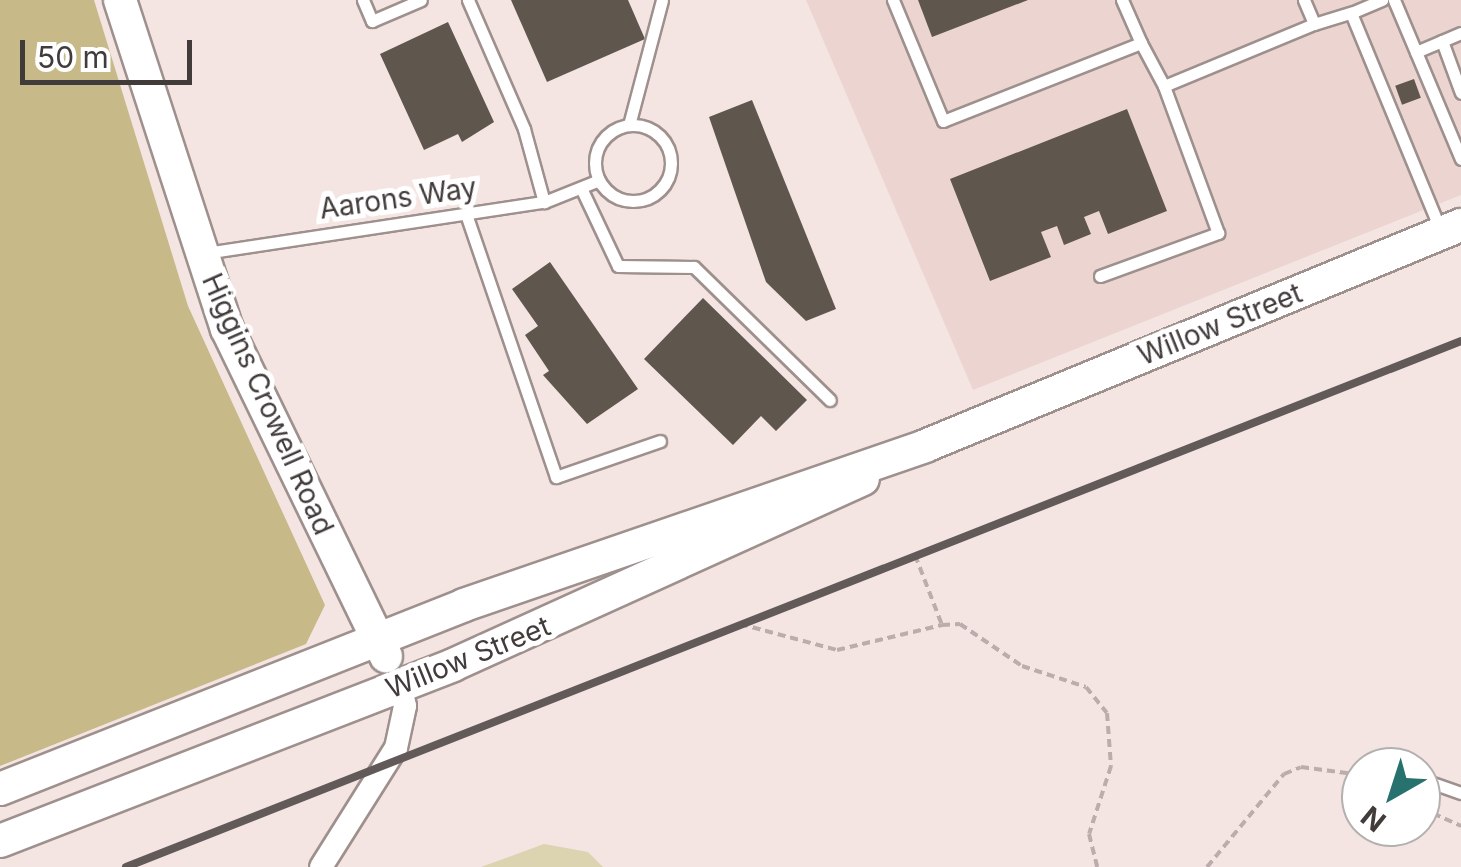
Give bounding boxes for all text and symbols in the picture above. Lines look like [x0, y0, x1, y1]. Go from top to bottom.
scale bar [25, 20, 198, 82]
text: 50 m [37, 39, 109, 75]
street label: Aarons Way [317, 170, 479, 226]
street label: Higgins Crowell Road [195, 268, 341, 540]
street label: Willow Street [1133, 276, 1307, 372]
street label: Willow Street [381, 609, 555, 705]
north arrow [1341, 747, 1441, 847]
text: N [1354, 799, 1392, 839]

